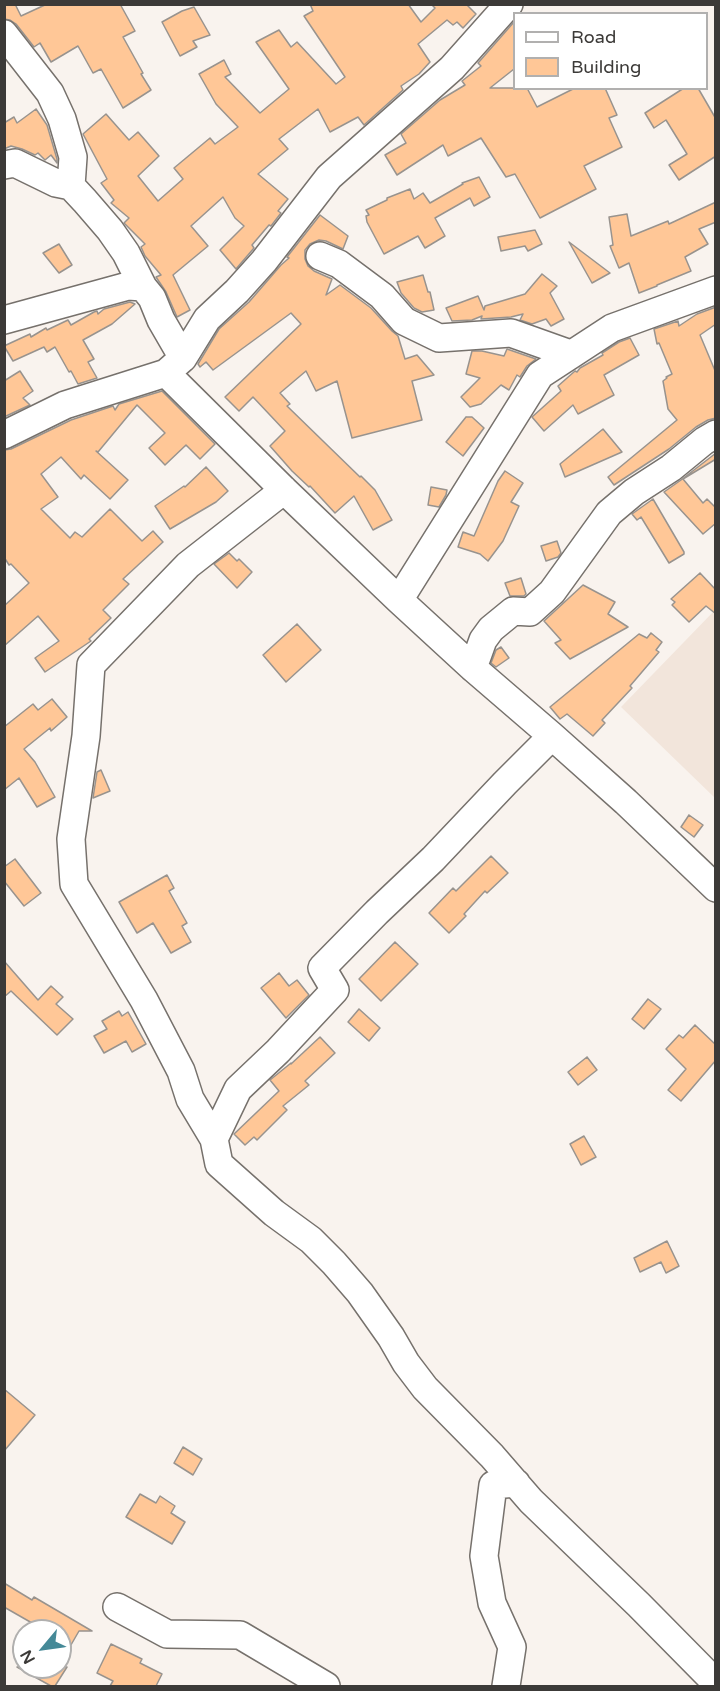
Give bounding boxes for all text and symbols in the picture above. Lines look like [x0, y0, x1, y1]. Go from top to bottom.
legend [513, 12, 708, 90]
text: Road [571, 26, 616, 48]
text: Building [571, 56, 641, 78]
north arrow [12, 1619, 72, 1679]
text: N [16, 1646, 40, 1667]

